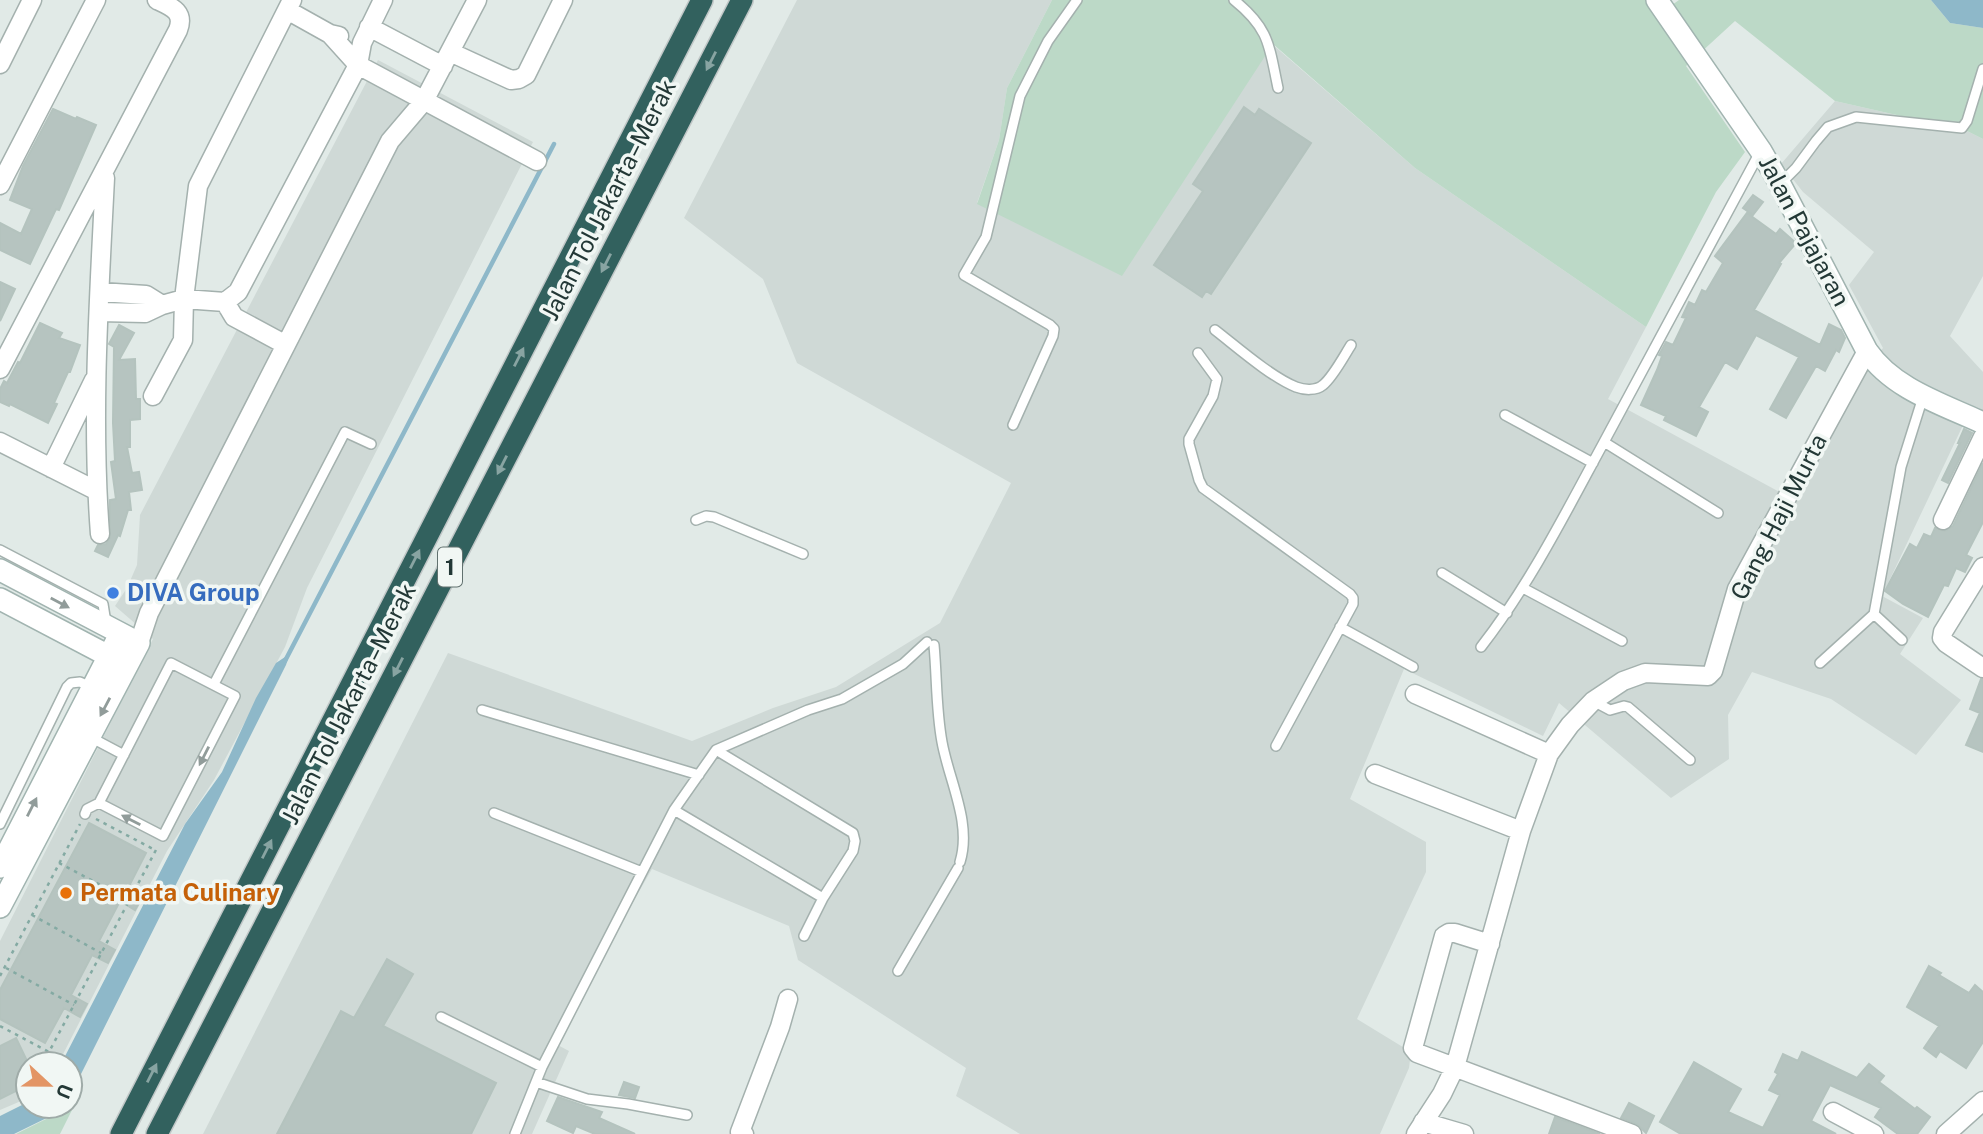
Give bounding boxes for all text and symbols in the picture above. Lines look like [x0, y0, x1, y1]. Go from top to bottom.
one-way arrow [705, 51, 716, 71]
street label: Jalan Tol Jakarta–Merak [535, 75, 681, 325]
street label: Jalan Pajajaran [1753, 151, 1856, 310]
one-way arrow [601, 253, 612, 273]
one-way arrow [513, 347, 524, 367]
street label: Gang Haji Murta [1724, 429, 1832, 604]
one-way arrow [496, 455, 508, 475]
road number: 1 [438, 548, 462, 586]
one-way arrow [410, 549, 421, 569]
place label: DIVA Group [127, 578, 259, 606]
street label: Jalan Tol Jakarta–Merak [275, 579, 421, 829]
marker: DIVA Group [105, 585, 121, 601]
one-way arrow [50, 597, 70, 608]
one-way arrow [392, 657, 403, 677]
one-way arrow [100, 697, 111, 717]
one-way arrow [198, 746, 210, 766]
one-way arrow [26, 797, 37, 817]
one-way arrow [121, 814, 141, 825]
one-way arrow [261, 839, 272, 859]
place label: Permata Culinary [80, 878, 280, 906]
marker: Permata Culinary [58, 885, 74, 901]
north arrow [14, 1050, 84, 1120]
one-way arrow [146, 1063, 157, 1083]
text: U [52, 1081, 78, 1102]

